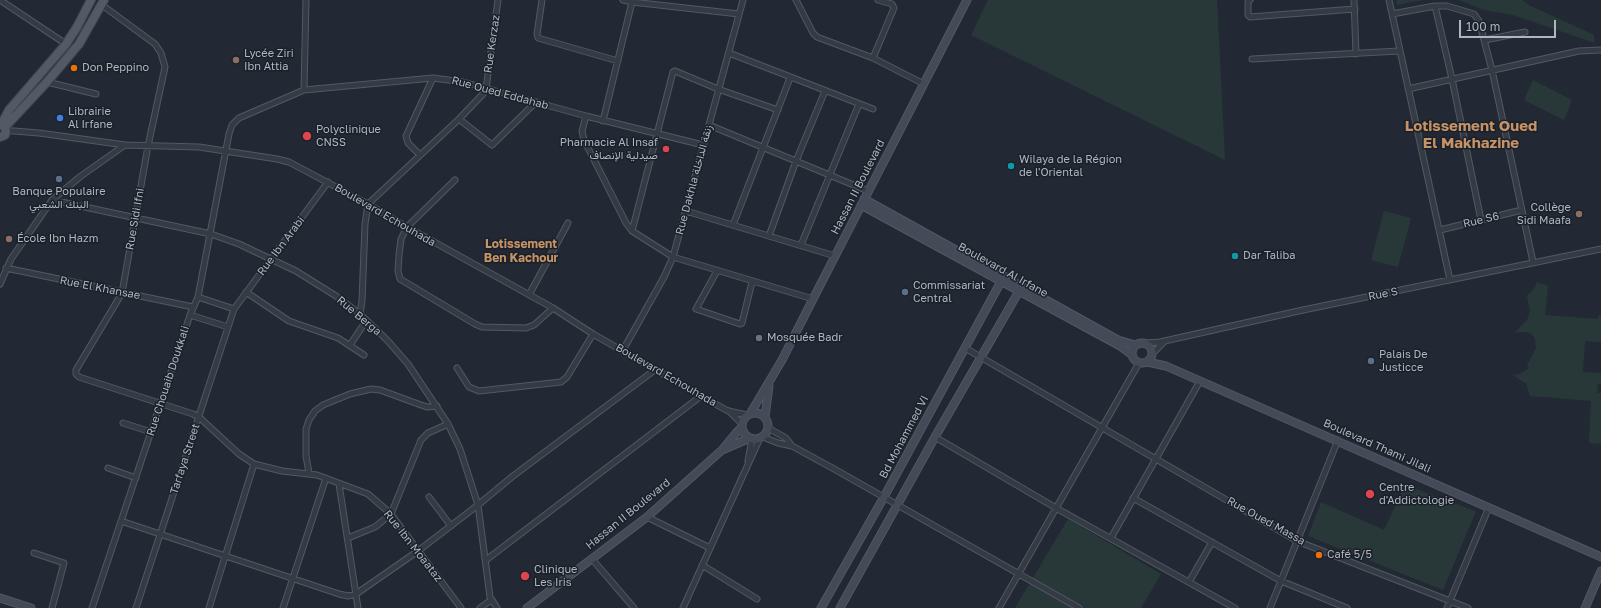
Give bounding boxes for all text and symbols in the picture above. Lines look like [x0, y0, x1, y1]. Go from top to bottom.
scale bar [1461, 12, 1558, 38]
street label: Rue Kerzaz [481, 14, 503, 74]
text: 100 m [1466, 19, 1500, 34]
place label: Lycée Ziri Ibn Attia [244, 47, 294, 73]
marker: Lycée Ziri Ibn Attia [231, 55, 241, 65]
place label: Don Peppino [82, 61, 149, 75]
marker: Don Peppino [69, 63, 79, 73]
street label: Rue Oued Eddahab [450, 74, 550, 112]
place label: Librairie Al Irfane [68, 105, 113, 131]
marker: Librairie Al Irfane [55, 113, 65, 123]
district label: Lotissement Oued El Makhazine [1405, 117, 1537, 152]
place label: Polyclinique CNSS [316, 123, 381, 149]
street label: Rue Dakhla زنقة الداخلة [673, 124, 715, 236]
marker: Polyclinique CNSS [301, 130, 313, 142]
place label: Pharmacie Al Insaf صيدلية الإنصاف [560, 136, 658, 162]
street label: Hassan II Boulevard [828, 137, 888, 237]
marker: Pharmacie Al Insaf صيدلية الإنصاف [661, 144, 671, 154]
place label: Wilaya de la Région de l'Oriental [1019, 153, 1122, 179]
marker: Wilaya de la Région de l'Oriental [1006, 161, 1016, 171]
marker: Banque Populaire البنك الشعبي [54, 174, 64, 184]
street label: Boulevard Echouhada [332, 181, 438, 249]
place label: Banque Populaire البنك الشعبي [12, 185, 106, 211]
street label: Rue Sidi Ifni [123, 187, 147, 251]
place label: Collège Sidi Maafa [1517, 201, 1571, 227]
street label: Rue S6 [1462, 209, 1500, 231]
marker: Collège Sidi Maafa [1574, 209, 1584, 219]
street label: Rue Ibn Arabi [255, 214, 307, 278]
place label: École Ibn Hazm [17, 232, 98, 246]
marker: École Ibn Hazm [4, 234, 14, 244]
district label: Lotissement Ben Kachour [484, 237, 558, 265]
street label: Boulevard Al Irfane [956, 240, 1050, 300]
place label: Dar Taliba [1243, 249, 1295, 263]
marker: Dar Taliba [1230, 251, 1240, 261]
street label: Rue El Khansae [59, 274, 141, 302]
place label: Commissariat Central [913, 279, 985, 305]
street label: Rue S [1367, 285, 1399, 303]
marker: Commissariat Central [900, 287, 910, 297]
street label: Rue Berga [334, 294, 384, 338]
street label: Rue Chouaib Doukkali [144, 324, 192, 438]
place label: Mosquée Badr [767, 331, 842, 345]
marker: Mosquée Badr [754, 333, 764, 343]
street label: Boulevard Echouhada [613, 341, 719, 409]
place label: Palais De Justicce [1379, 348, 1428, 374]
marker: Palais De Justicce [1366, 356, 1376, 366]
street label: Bd Mohammed VI [877, 393, 931, 481]
street label: Boulevard Thami Jilali [1321, 416, 1433, 476]
street label: Tarfaya Street [167, 422, 203, 496]
street label: Hassan II Boulevard [583, 476, 673, 552]
place label: Centre d'Addictologie [1379, 481, 1454, 507]
marker: Centre d'Addictologie [1364, 488, 1376, 500]
street label: Rue Oued Massa [1225, 494, 1307, 548]
street label: Rue Ibn Moaataz [381, 508, 445, 584]
place label: Café 5/5 [1327, 548, 1372, 562]
marker: Café 5/5 [1314, 550, 1324, 560]
place label: Clinique Les Iris [534, 563, 577, 589]
marker: Clinique Les Iris [519, 570, 531, 582]

